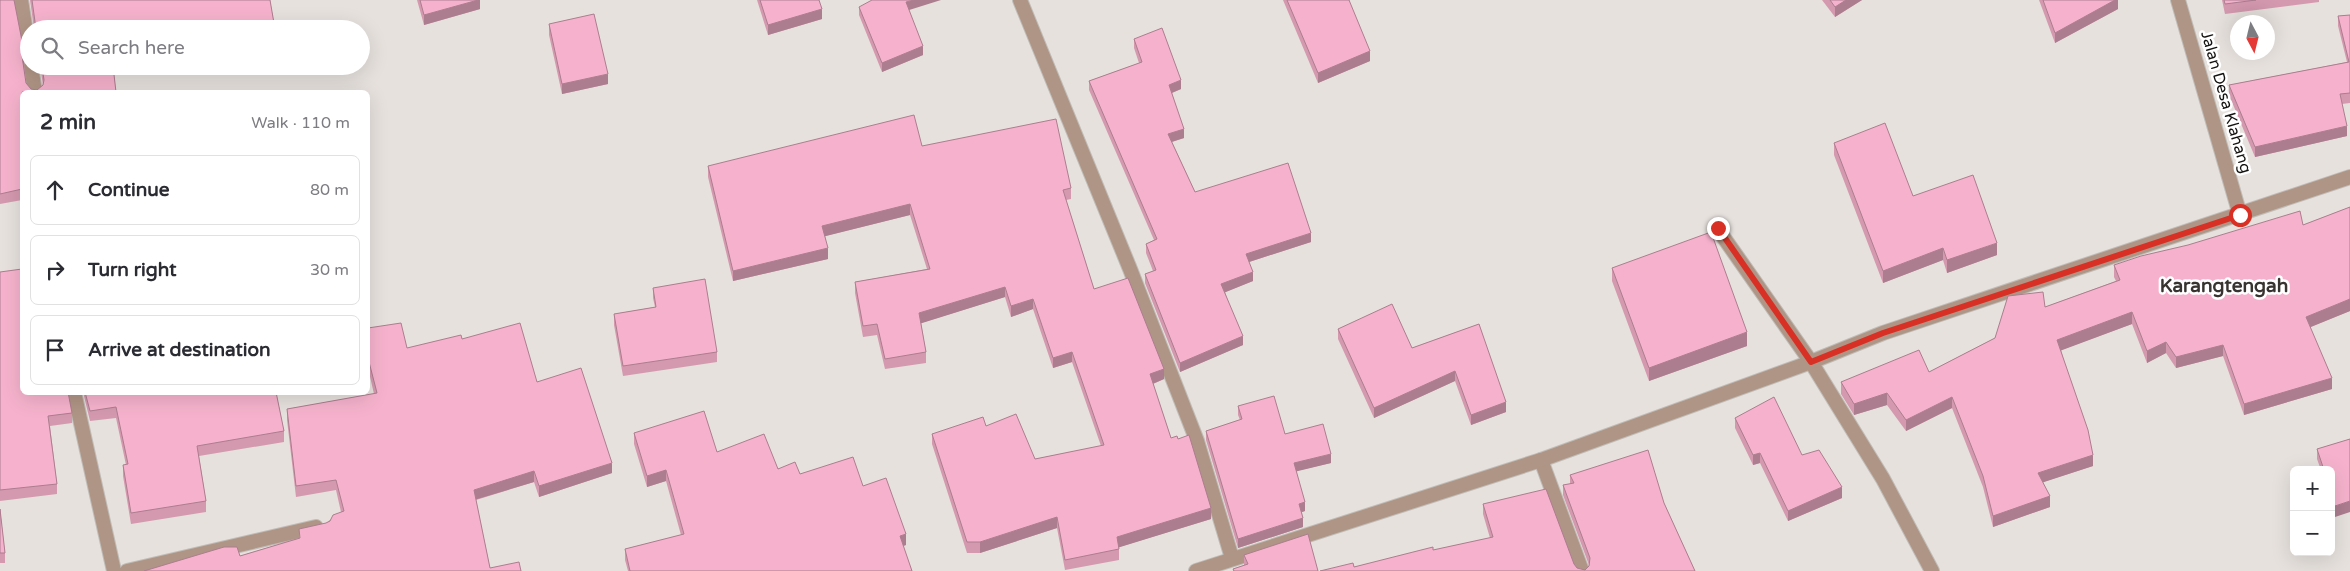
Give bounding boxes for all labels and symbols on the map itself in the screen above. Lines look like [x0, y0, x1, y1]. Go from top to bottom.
north arrow [2230, 15, 2275, 60]
street label: Jalan Desa Klahang [2196, 28, 2256, 176]
route start [2229, 204, 2252, 227]
route end [1707, 217, 1730, 240]
district label: Karangtengah [2160, 275, 2288, 298]

